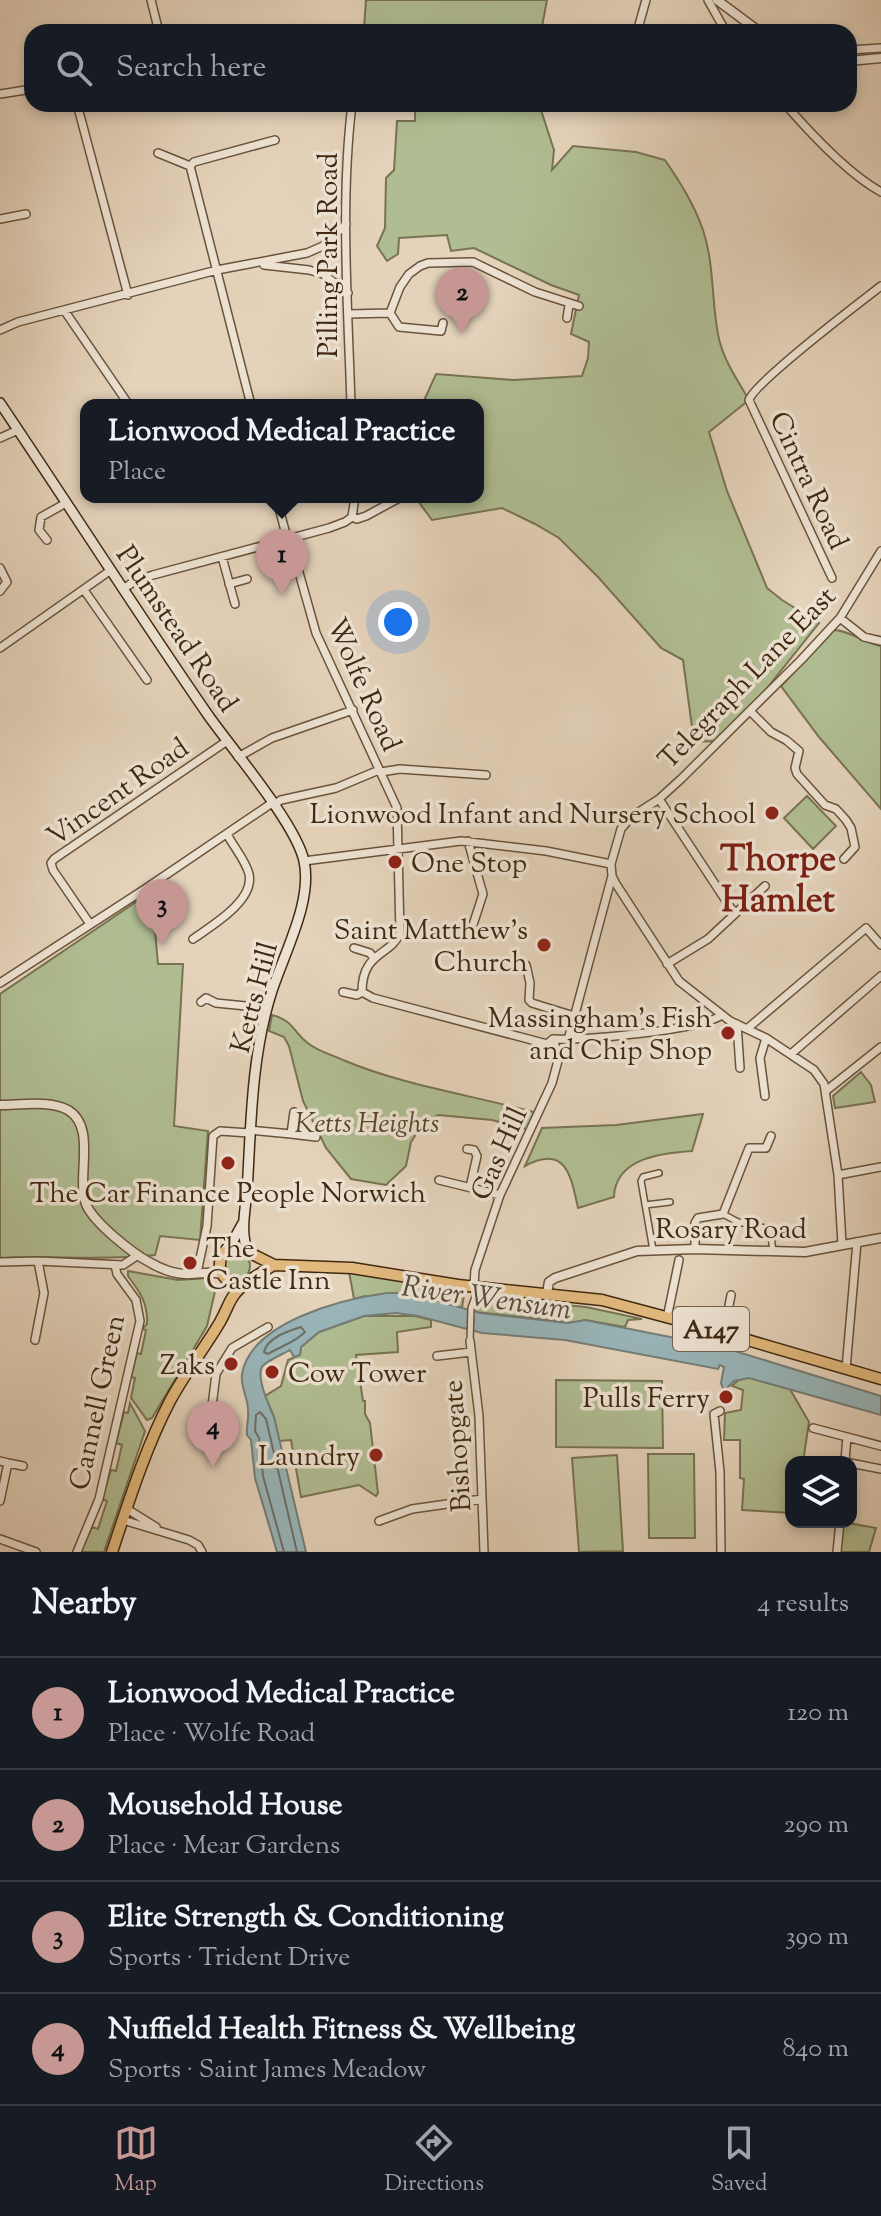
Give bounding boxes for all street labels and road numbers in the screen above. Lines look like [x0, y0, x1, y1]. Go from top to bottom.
street label: Pilling Park Road [310, 152, 350, 358]
street label: Cintra Road [758, 406, 857, 557]
street label: Plumstead Road [105, 538, 246, 721]
street label: Telegraph Lane East [650, 578, 846, 780]
street label: Wolfe Road [315, 612, 410, 759]
street label: Vincent Road [39, 729, 198, 857]
street label: Ketts Hill [222, 937, 290, 1058]
street label: Gas Hill [462, 1101, 539, 1207]
street label: Rosary Road [655, 1211, 807, 1251]
road number: A147 [673, 1307, 749, 1351]
street label: Cannell Green [61, 1311, 137, 1494]
street label: Bishopgate [434, 1378, 484, 1513]

